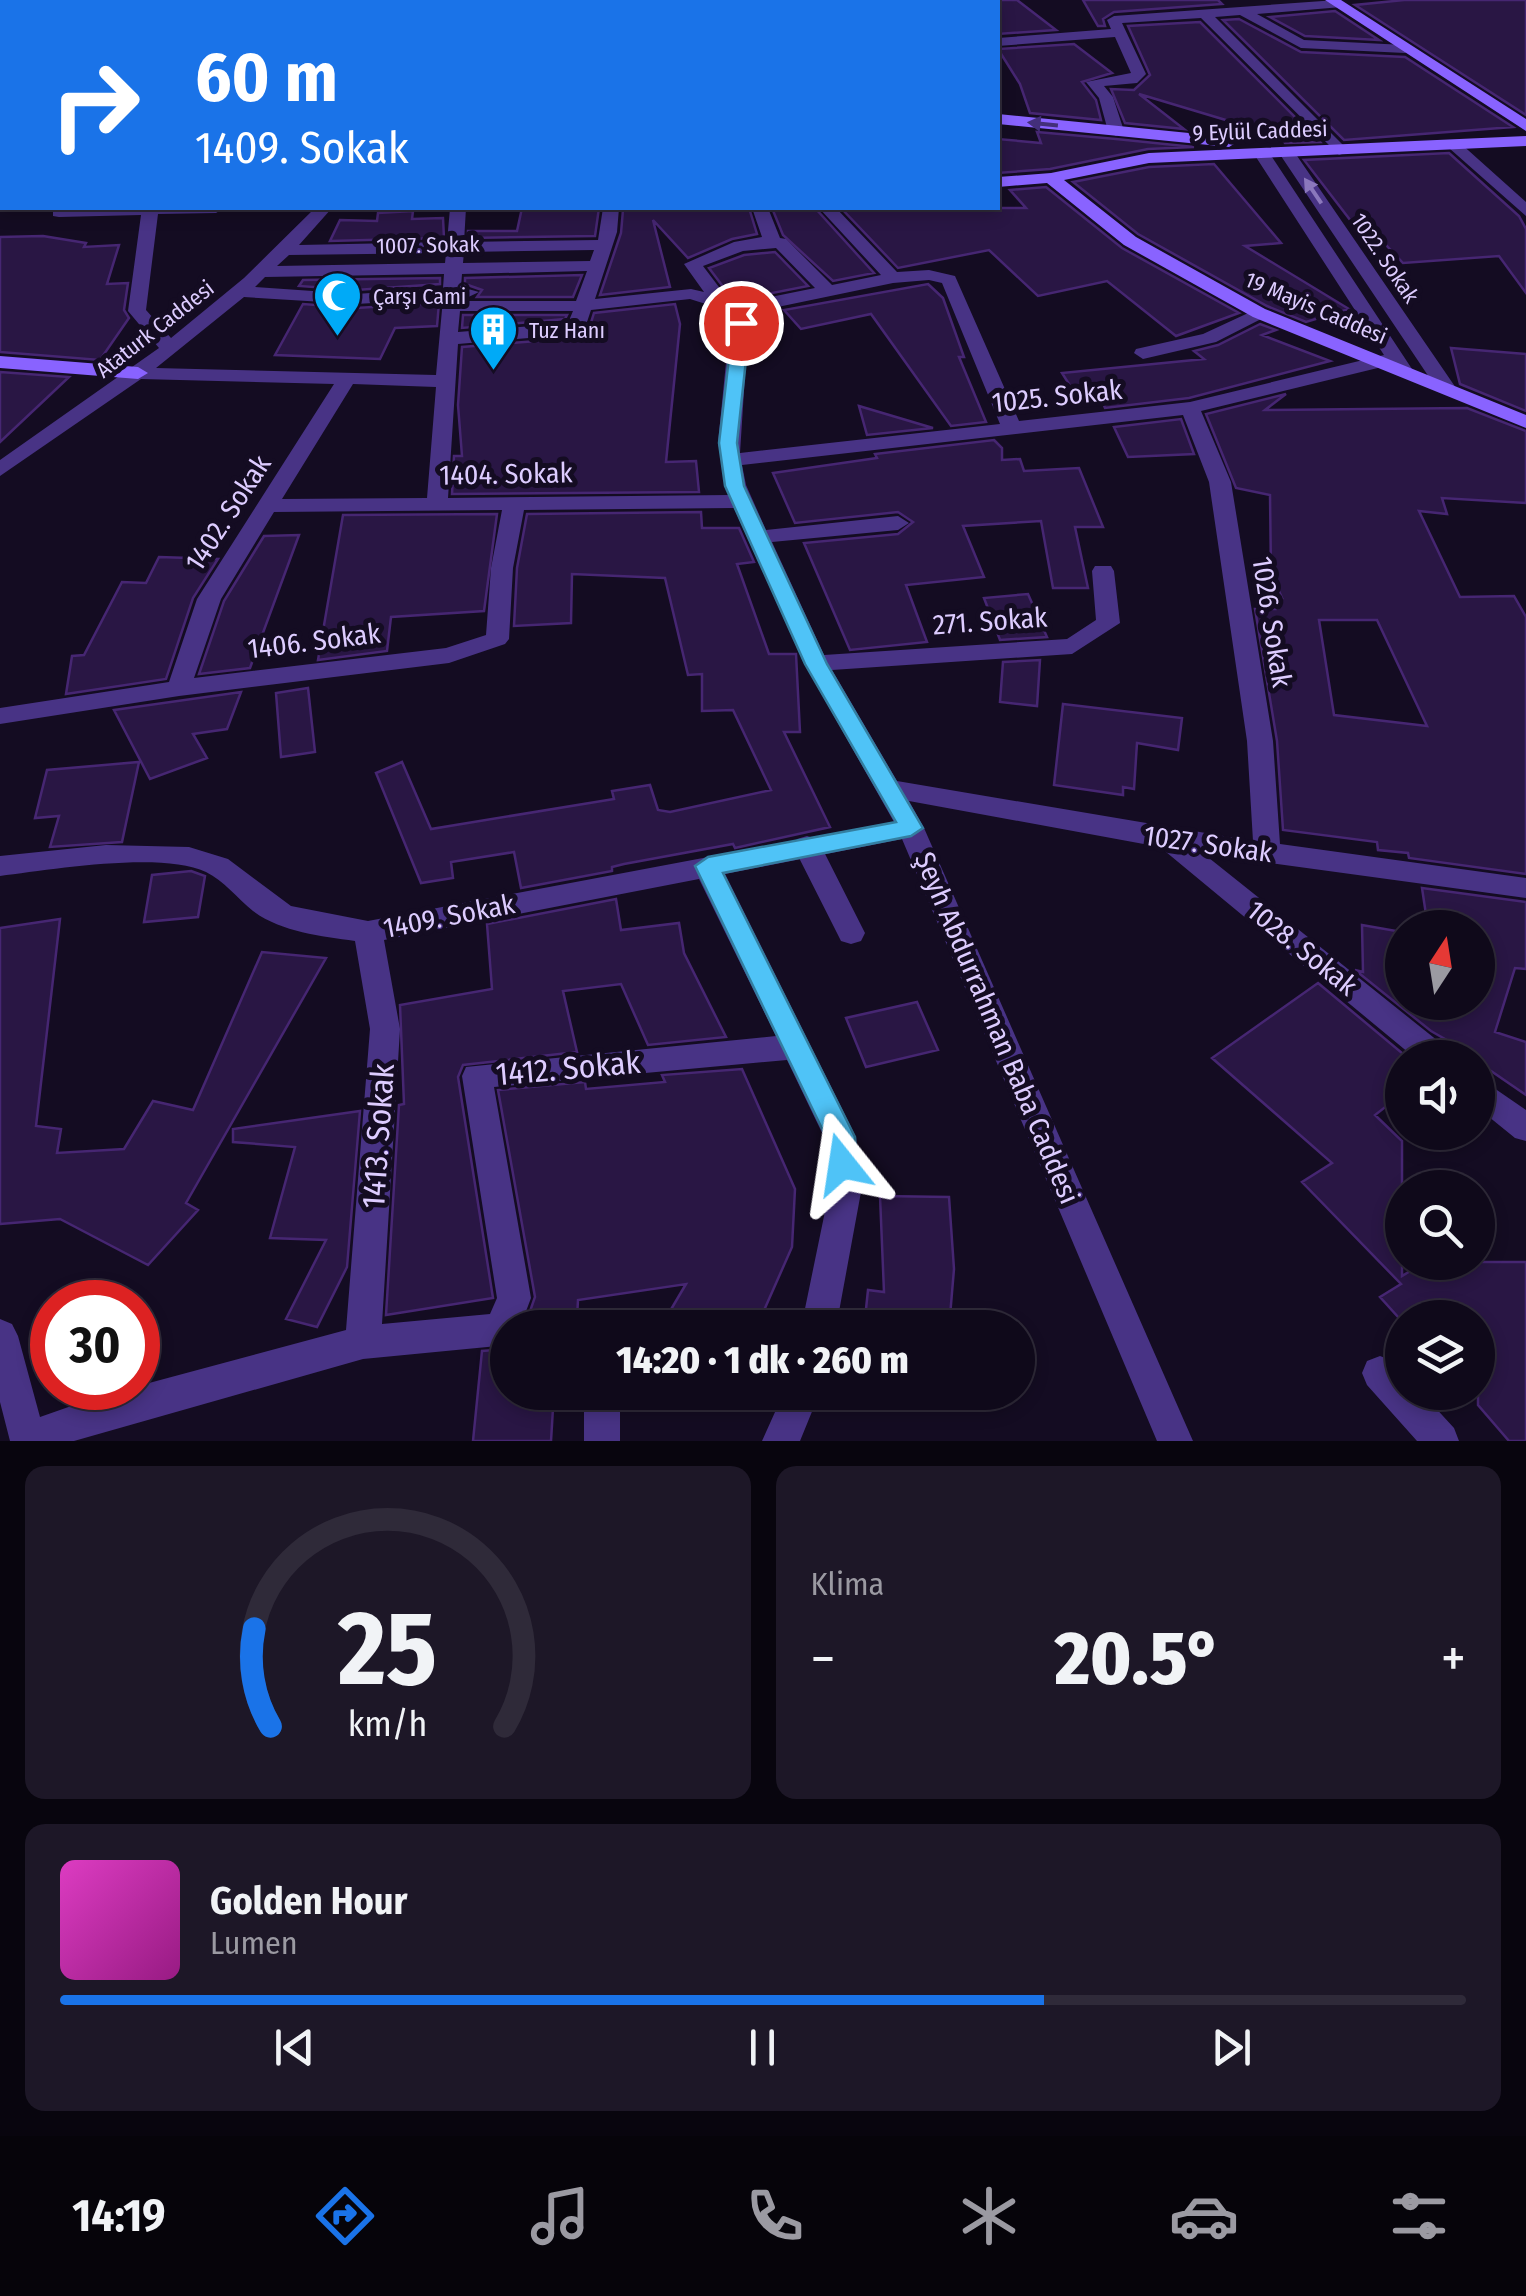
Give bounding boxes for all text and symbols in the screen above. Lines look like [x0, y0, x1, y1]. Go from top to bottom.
text: 60 m [195, 36, 338, 120]
icon: right [30, 40, 160, 170]
street label: 9 Eylül Caddesi [1192, 115, 1328, 147]
one-way arrow [1027, 116, 1058, 132]
text: 1409. Sokak [195, 121, 409, 175]
one-way arrow [1305, 178, 1323, 205]
street label: 1022. Sokak [1345, 208, 1425, 309]
street label: 1007. Sokak [376, 231, 481, 259]
street label: 19 Mayis Caddesi [1241, 266, 1391, 350]
mosque icon: Çarşı Cami [312, 270, 364, 338]
street label: Ataturk Caddesi [91, 275, 219, 383]
pin [699, 281, 784, 366]
place label: Çarşı Cami [373, 283, 466, 311]
icon: arrive [714, 296, 769, 351]
building icon: Tuz Hanı [468, 304, 520, 372]
place label: Tuz Hanı [529, 317, 605, 344]
street label: 1025. Sokak [990, 373, 1125, 419]
street label: 1402. Sokak [178, 448, 278, 577]
street label: 1404. Sokak [439, 456, 574, 492]
street label: 1026. Sokak [1245, 554, 1299, 691]
street label: 271. Sokak [932, 600, 1049, 641]
street label: 1406. Sokak [246, 616, 383, 666]
street label: 1027. Sokak [1142, 819, 1275, 869]
street label: Şeyh Abdurrahman Baba Caddesi [908, 847, 1086, 1209]
street label: 1409. Sokak [381, 887, 518, 945]
street label: 1028. Sokak [1240, 894, 1364, 1003]
north arrow [1385, 910, 1495, 1020]
map controls [1385, 910, 1495, 1410]
button: sound [1385, 1040, 1495, 1150]
street label: 1412. Sokak [494, 1043, 642, 1093]
street label: 1413. Sokak [354, 1062, 402, 1210]
position arrow [790, 1112, 894, 1216]
button: search [1385, 1170, 1495, 1280]
speed limit sign: 30 [30, 1280, 160, 1410]
button: layers [1385, 1300, 1495, 1410]
text: 14:20 · 1 dk · 260 m [616, 1337, 909, 1383]
text: Klima [811, 1565, 884, 1603]
text: 25 [337, 1587, 437, 1712]
text: 20.5° [1055, 1614, 1222, 1704]
text: − [811, 1626, 835, 1692]
text: + [1441, 1626, 1466, 1692]
text: km/h [348, 1703, 428, 1745]
text: Golden Hour [210, 1878, 408, 1924]
text: Lumen [210, 1924, 298, 1962]
icon: previous [267, 2020, 322, 2075]
icon: pause [735, 2020, 790, 2075]
icon: next [1204, 2020, 1259, 2075]
icon: directions [310, 2181, 380, 2251]
icon: music [525, 2181, 595, 2251]
icon: phone [740, 2181, 810, 2251]
icon: climate [954, 2181, 1024, 2251]
icon: car [1169, 2181, 1239, 2251]
icon: filters [1384, 2181, 1454, 2251]
text: 14:19 [72, 2189, 166, 2243]

